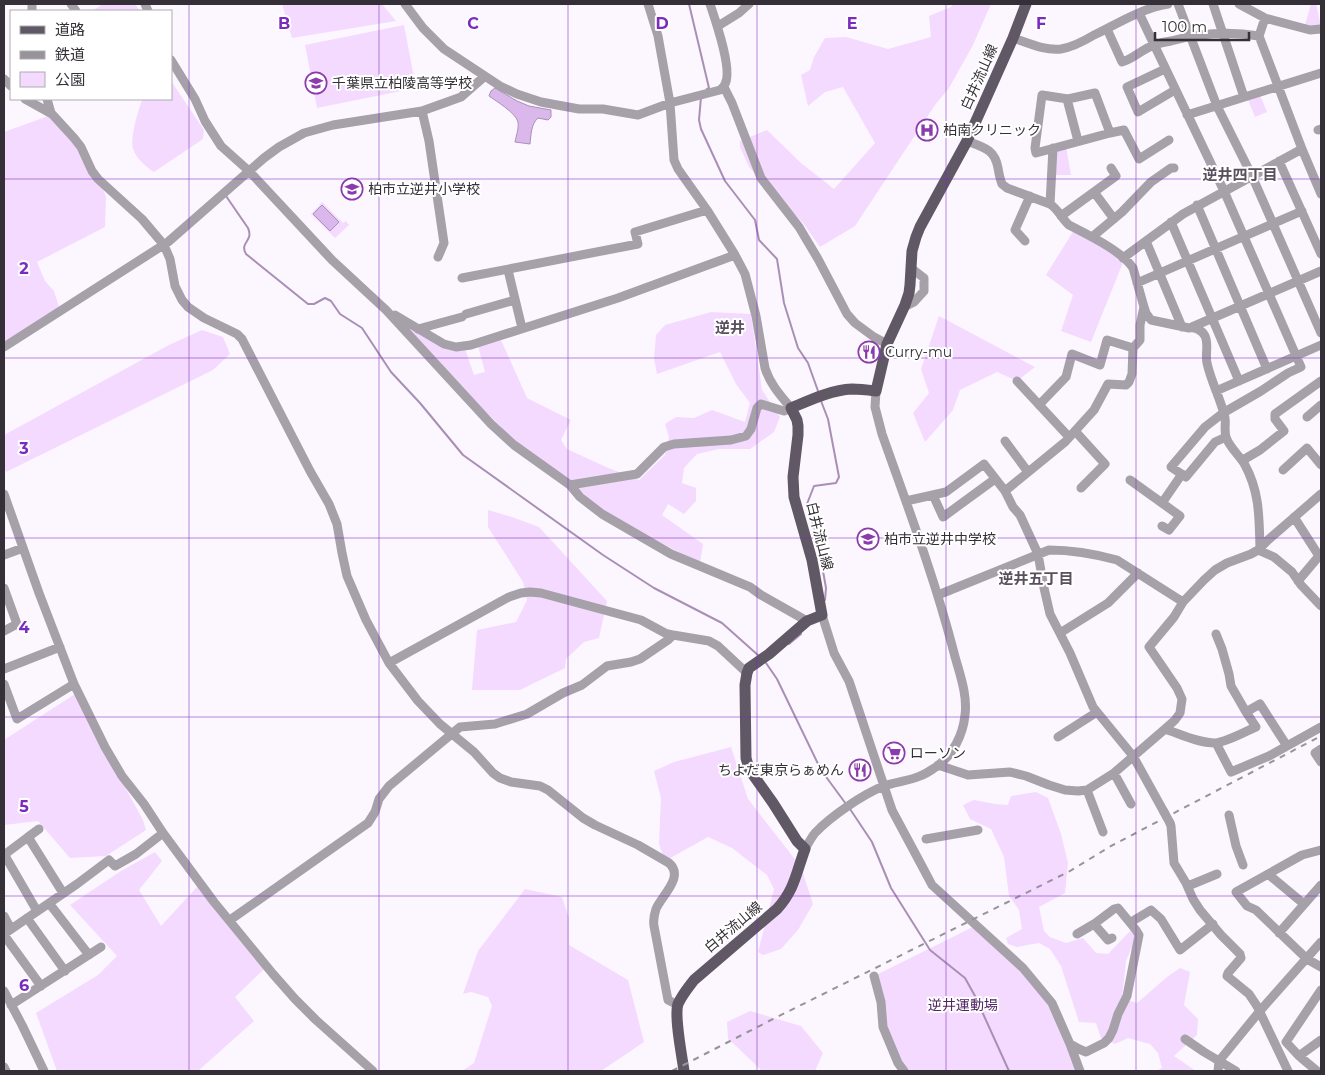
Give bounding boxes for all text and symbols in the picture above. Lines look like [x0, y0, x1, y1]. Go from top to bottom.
legend [10, 10, 172, 100]
scale bar [1155, 10, 1249, 42]
text: B [278, 14, 290, 33]
text: C [467, 14, 479, 33]
text: D [655, 14, 669, 33]
text: E [847, 14, 857, 33]
text: F [1036, 14, 1046, 33]
text: 100 m [1162, 17, 1207, 36]
text: 道路 [55, 20, 85, 39]
street label: 白井流山線 [957, 41, 1001, 113]
text: 鉄道 [55, 45, 85, 64]
text: 公園 [55, 70, 85, 89]
school or university icon: 千葉県立柏陵高等学校 [304, 71, 328, 95]
place label: 千葉県立柏陵高等学校 [332, 74, 472, 92]
hospital icon: 柏南クリニック [915, 118, 939, 142]
place label: 柏南クリニック [943, 121, 1041, 139]
district label: 逆井四丁目 [1202, 165, 1278, 184]
school or university icon: 柏市立逆井小学校 [340, 177, 364, 201]
place label: 柏市立逆井小学校 [368, 180, 480, 198]
text: 2 [19, 259, 29, 278]
district label: 逆井 [715, 318, 745, 337]
restaurant icon: Curry-mu [857, 340, 881, 364]
place label: Curry-mu [885, 343, 952, 361]
text: 3 [18, 439, 29, 458]
street label: 白井流山線 [803, 500, 837, 572]
school or university icon: 柏市立逆井中学校 [856, 527, 880, 551]
place label: 柏市立逆井中学校 [884, 530, 996, 548]
district label: 逆井五丁目 [998, 569, 1074, 588]
text: 4 [18, 618, 30, 637]
supermarket icon: ローソン [882, 741, 906, 765]
place label: ローソン [910, 744, 966, 762]
restaurant icon: ちよだ東京らぁめん [848, 758, 872, 782]
place label: ちよだ東京らぁめん [718, 761, 844, 779]
text: 5 [19, 797, 29, 816]
street label: 白井流山線 [700, 898, 766, 956]
text: 6 [19, 976, 29, 995]
park label: 逆井運動場 [928, 996, 998, 1014]

